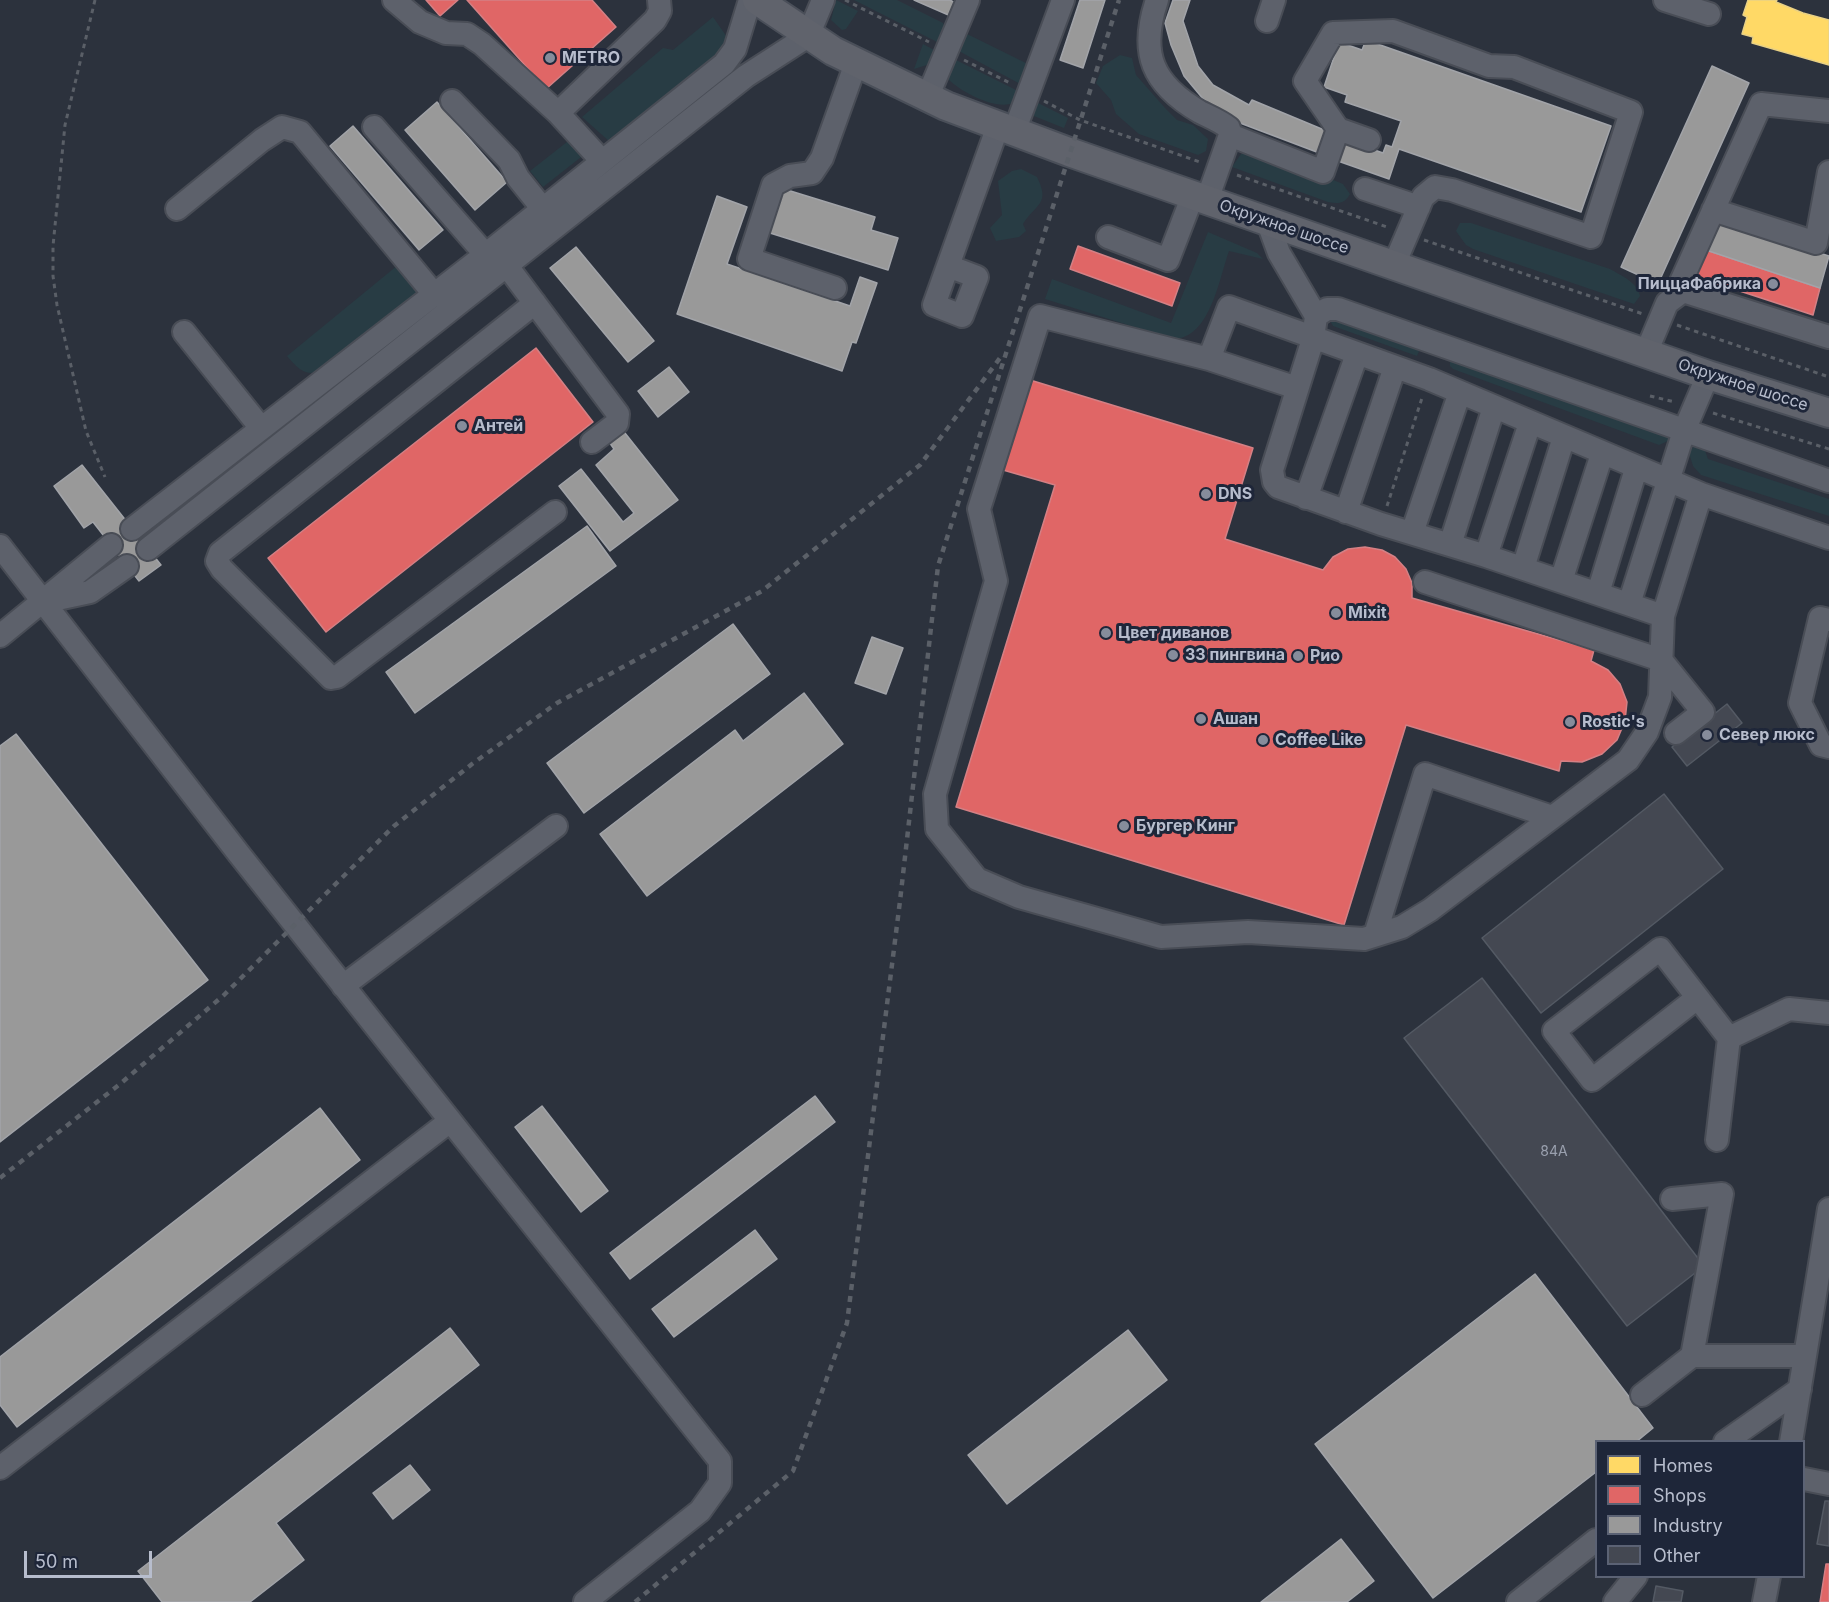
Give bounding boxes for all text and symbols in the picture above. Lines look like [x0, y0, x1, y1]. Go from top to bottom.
place label: METRO [562, 48, 620, 68]
marker: METRO [543, 51, 557, 65]
street label: Окружное шоссе [1217, 196, 1351, 258]
place label: ПиццаФабрика [1638, 274, 1761, 294]
marker: ПиццаФабрика [1766, 277, 1780, 291]
street label: Окружное шоссе [1676, 355, 1810, 415]
place label: Антей [474, 416, 523, 436]
marker: Антей [455, 419, 469, 433]
place label: DNS [1218, 484, 1252, 504]
marker: DNS [1199, 487, 1213, 501]
place label: Mixit [1348, 603, 1387, 623]
marker: Mixit [1329, 606, 1343, 620]
place label: Цвет диванов [1118, 623, 1229, 643]
marker: Цвет диванов [1099, 626, 1113, 640]
place label: 33 пингвина [1185, 645, 1285, 665]
place label: Рио [1310, 646, 1340, 666]
marker: 33 пингвина [1166, 648, 1180, 662]
marker: Рио [1291, 649, 1305, 663]
place label: Ашан [1213, 709, 1258, 729]
marker: Ашан [1194, 712, 1208, 726]
place label: Rostic's [1582, 712, 1645, 732]
marker: Rostic's [1563, 715, 1577, 729]
place label: Север люкс [1719, 725, 1815, 745]
marker: Север люкс [1700, 728, 1714, 742]
place label: Coffee Like [1275, 730, 1363, 750]
marker: Coffee Like [1256, 733, 1270, 747]
place label: Бургер Кинг [1136, 816, 1235, 836]
marker: Бургер Кинг [1117, 819, 1131, 833]
house number: 84А [1540, 1144, 1568, 1160]
legend [1595, 1440, 1805, 1578]
text: Homes [1653, 1455, 1713, 1476]
text: Shops [1653, 1485, 1707, 1506]
text: Industry [1653, 1515, 1723, 1536]
scale bar [27, 1539, 154, 1577]
text: Other [1653, 1545, 1701, 1566]
text: 50 m [35, 1551, 78, 1572]

